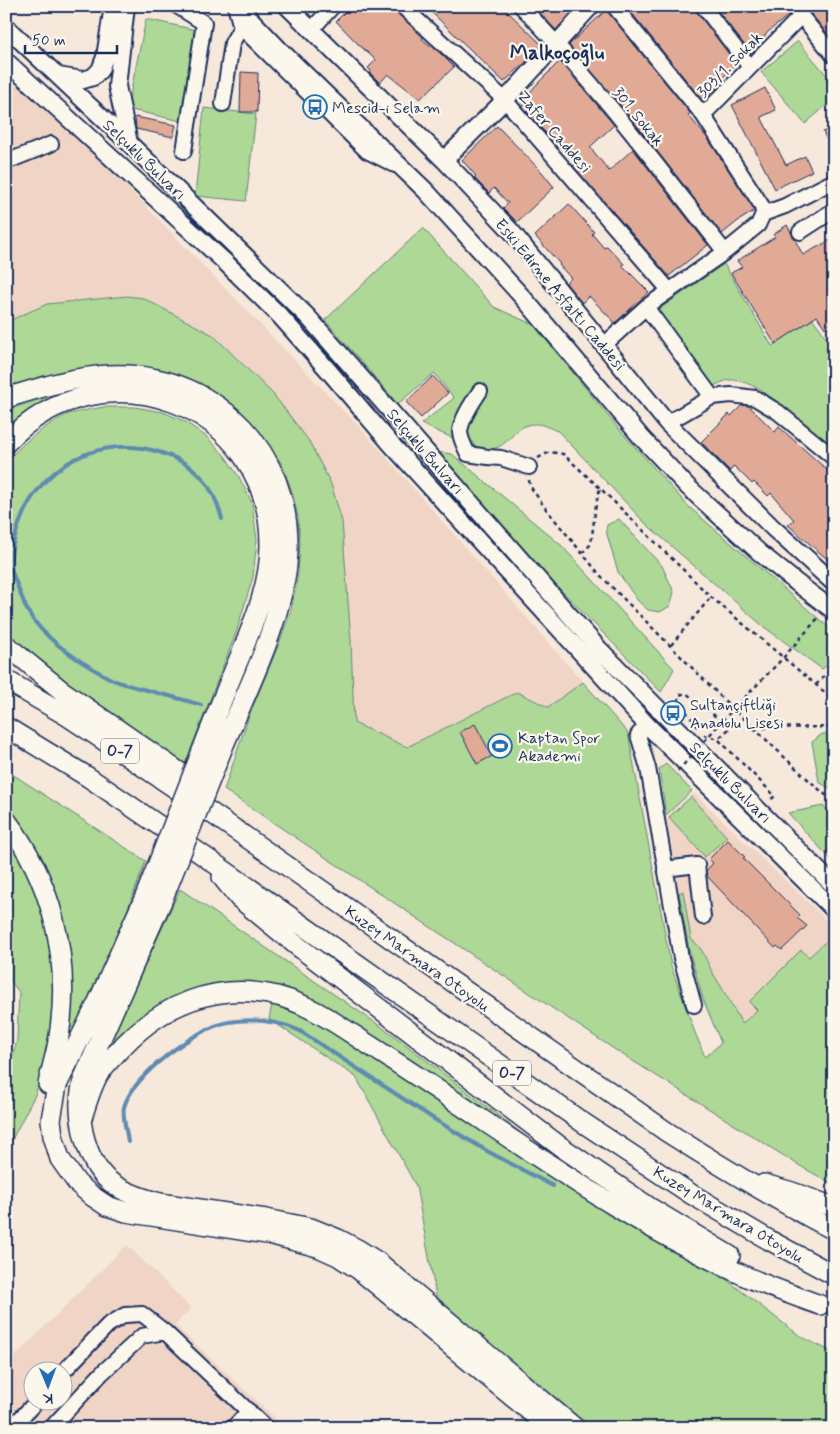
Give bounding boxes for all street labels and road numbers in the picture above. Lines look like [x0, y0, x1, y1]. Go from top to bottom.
street label: 303/1. Sokak [693, 27, 768, 103]
street label: 301. Sokak [607, 83, 668, 151]
street label: Zafer Caddesi [512, 86, 596, 178]
street label: Selçuklu Bulvarı [98, 115, 190, 205]
street label: Eski Edirne Asfaltı Caddesi [490, 215, 630, 376]
street label: Selçuklu Bulvarı [382, 404, 468, 499]
road number: O-7 [101, 738, 139, 764]
street label: Selçuklu Bulvarı [684, 738, 775, 829]
street label: Kuzey Marmara Otoyolu [340, 901, 494, 1017]
road number: O-7 [493, 1060, 531, 1086]
street label: Kuzey Marmara Otoyolu [649, 1162, 808, 1269]

